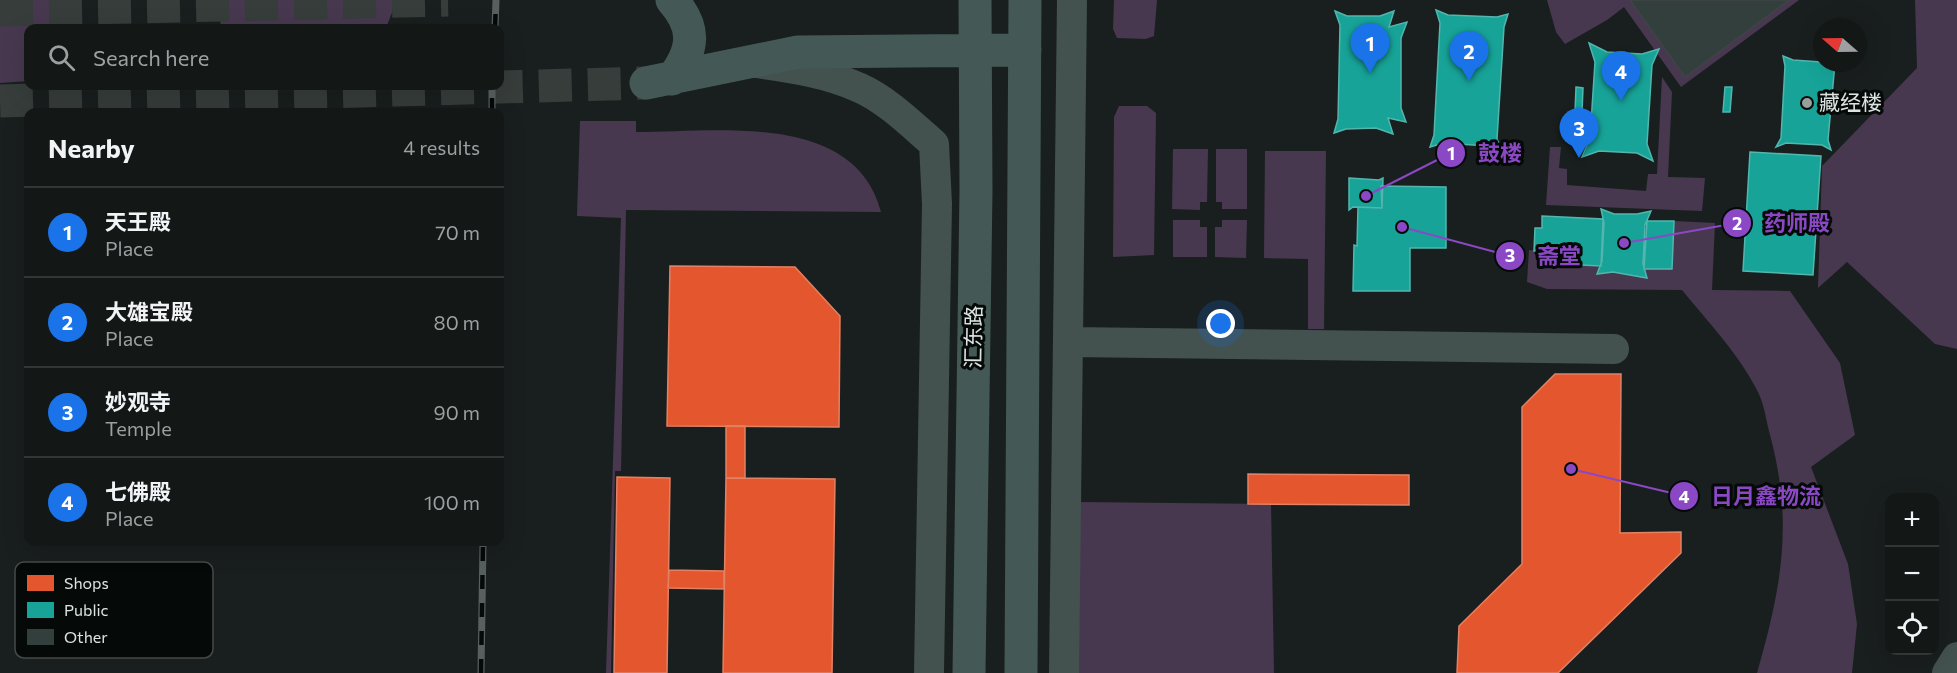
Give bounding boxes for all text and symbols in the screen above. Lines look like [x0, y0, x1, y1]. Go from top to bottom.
north arrow [1813, 18, 1867, 72]
pin: 1 [1350, 23, 1390, 73]
search box [24, 24, 504, 90]
pin: 2 [1450, 32, 1488, 81]
icon: search [45, 41, 78, 74]
text: Search here [93, 44, 209, 71]
pin: 4 [1602, 51, 1640, 101]
place label: 藏经楼 [1819, 89, 1882, 114]
marker: 藏经楼 [1800, 96, 1814, 110]
pin: 3 [1560, 108, 1598, 158]
text: Nearby [48, 132, 135, 163]
callout: 鼓楼 [1436, 133, 1534, 173]
text: 4 results [403, 135, 480, 159]
text: 鼓楼 [1478, 139, 1522, 166]
text: 1 [1447, 142, 1455, 164]
callout: 药师殿 [1722, 203, 1842, 243]
text: 天王殿 [105, 208, 171, 235]
text: 药师殿 [1764, 209, 1830, 236]
text: 2 [1732, 212, 1742, 234]
text: 1 [63, 220, 72, 244]
text: 70 m [435, 220, 480, 244]
text: Place [105, 236, 154, 260]
callout: 斋堂 [1495, 236, 1593, 276]
text: 斋堂 [1537, 242, 1581, 269]
text: 3 [1505, 244, 1515, 266]
text: 大雄宝殿 [105, 298, 193, 325]
street label: 汇东路 [959, 305, 986, 369]
your location [1206, 309, 1235, 338]
text: 2 [62, 310, 73, 334]
text: 80 m [434, 310, 480, 334]
text: Place [105, 326, 154, 350]
text: 妙观寺 [105, 388, 171, 415]
text: 3 [62, 400, 73, 424]
text: 90 m [434, 400, 480, 424]
text: Temple [105, 416, 172, 440]
callout: 日月鑫物流 [1669, 476, 1833, 516]
text: 七佛殿 [105, 478, 171, 505]
text: 日月鑫物流 [1711, 482, 1821, 509]
text: 4 [1678, 485, 1690, 507]
text: 4 [61, 490, 74, 514]
text: 100 m [424, 490, 480, 514]
map controls [1885, 493, 1939, 655]
button: + [1885, 493, 1939, 547]
text: Place [105, 506, 154, 530]
button: − [1885, 547, 1939, 601]
legend [15, 562, 213, 658]
text: Shops [64, 573, 109, 592]
text: Public [64, 600, 109, 619]
button: locate [1885, 601, 1939, 655]
text: Other [64, 627, 108, 646]

